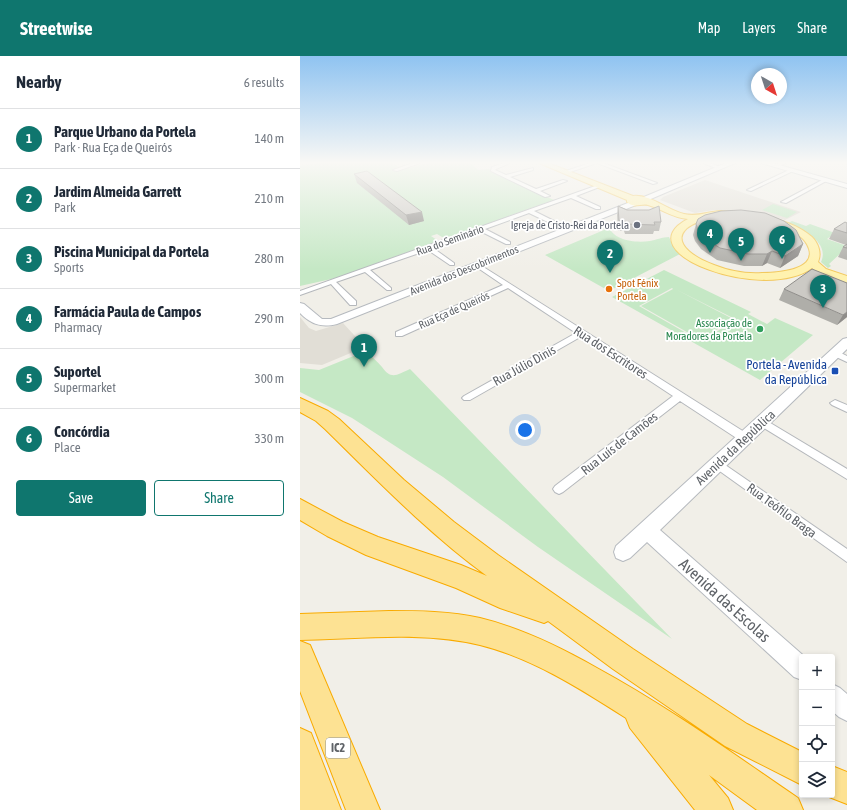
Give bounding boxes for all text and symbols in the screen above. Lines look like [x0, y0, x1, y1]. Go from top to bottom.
text: Streetwise [20, 17, 93, 39]
text: Map [698, 20, 720, 36]
text: Layers [742, 20, 775, 36]
text: Share [797, 20, 827, 36]
north arrow [751, 68, 787, 104]
text: Nearby [16, 72, 62, 92]
text: 6 results [244, 75, 284, 90]
text: Parque Urbano da Portela [54, 123, 196, 140]
text: 1 [26, 131, 32, 146]
text: 140 m [255, 131, 284, 146]
text: Park · Rua Eça de Queirós [54, 140, 172, 155]
text: Jardim Almeida Garrett [54, 183, 181, 200]
text: 2 [26, 191, 32, 206]
text: 210 m [255, 191, 284, 206]
text: Park [54, 200, 76, 215]
place label: Igreja de Cristo-Rei da Portela [511, 219, 629, 231]
marker: Igreja de Cristo-Rei da Portela [632, 220, 642, 230]
pin: 4 [697, 220, 723, 253]
street label: Rua do Seminário [415, 222, 485, 258]
pin: 6 [769, 226, 795, 259]
pin: 5 [728, 228, 754, 261]
pin: 2 [597, 240, 623, 273]
text: Piscina Municipal da Portela [54, 243, 209, 260]
street label: Avenida dos Descobrimentos [408, 243, 520, 297]
text: 3 [26, 251, 32, 266]
text: 280 m [255, 251, 284, 266]
text: Sports [54, 260, 84, 275]
pin: 3 [810, 275, 836, 308]
place label: Spot Fénix Portela [617, 277, 659, 302]
marker: Spot Fénix Portela [604, 284, 614, 294]
street label: Rua Eça de Queirós [417, 289, 491, 331]
text: Farmácia Paula de Campos [54, 303, 201, 320]
text: 4 [26, 311, 32, 326]
text: 290 m [255, 311, 284, 326]
place label: Associação de Moradores da Portela [666, 317, 752, 342]
text: Pharmacy [54, 320, 102, 335]
street label: Rua dos Escritores [571, 323, 651, 382]
marker: Associação de Moradores da Portela [755, 324, 765, 334]
pin: 1 [351, 334, 377, 367]
street label: Rua Júlio Dinis [490, 342, 559, 389]
place label: Portela - Avenida da República [746, 357, 827, 387]
text: Suportel [54, 363, 101, 380]
marker: Portela - Avenida da República [830, 366, 840, 376]
text: 5 [26, 371, 32, 386]
text: 300 m [255, 371, 284, 386]
text: Supermarket [54, 380, 116, 395]
street label: Avenida da República [693, 407, 778, 488]
street label: Rua Luís de Camões [578, 409, 661, 478]
your location [515, 420, 535, 440]
text: Concórdia [54, 423, 110, 440]
text: 6 [26, 431, 32, 446]
text: 330 m [255, 431, 284, 446]
text: Place [54, 440, 81, 455]
button: Save [16, 480, 146, 516]
button: Share [154, 480, 284, 516]
street label: Rua Teófilo Braga [744, 480, 819, 541]
street label: Avenida das Escolas [676, 554, 774, 646]
map controls [799, 654, 835, 798]
button: + [799, 654, 835, 690]
button: − [799, 690, 835, 726]
button: locate [799, 726, 835, 762]
road number: IC2 [326, 738, 350, 758]
button: layers [799, 762, 835, 798]

